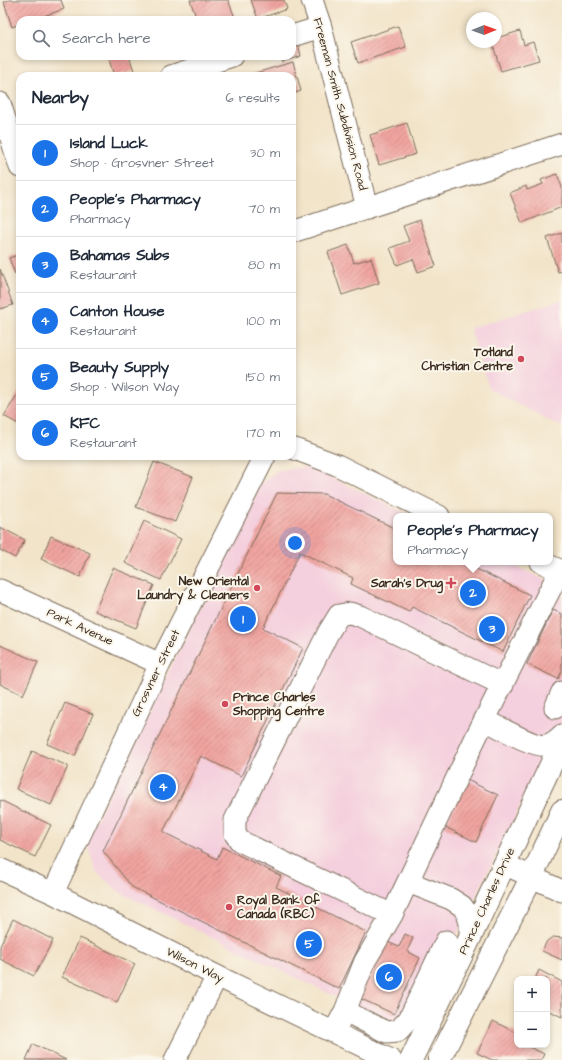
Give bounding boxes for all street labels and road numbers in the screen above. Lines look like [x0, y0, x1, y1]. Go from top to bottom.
street label: Freeman Smith Subdivision Road [309, 16, 371, 192]
street label: Park Avenue [44, 604, 116, 650]
street label: Grosvner Street [128, 627, 184, 719]
street label: Prince Charles Drive [455, 844, 519, 957]
street label: Wilson Way [163, 943, 227, 988]

